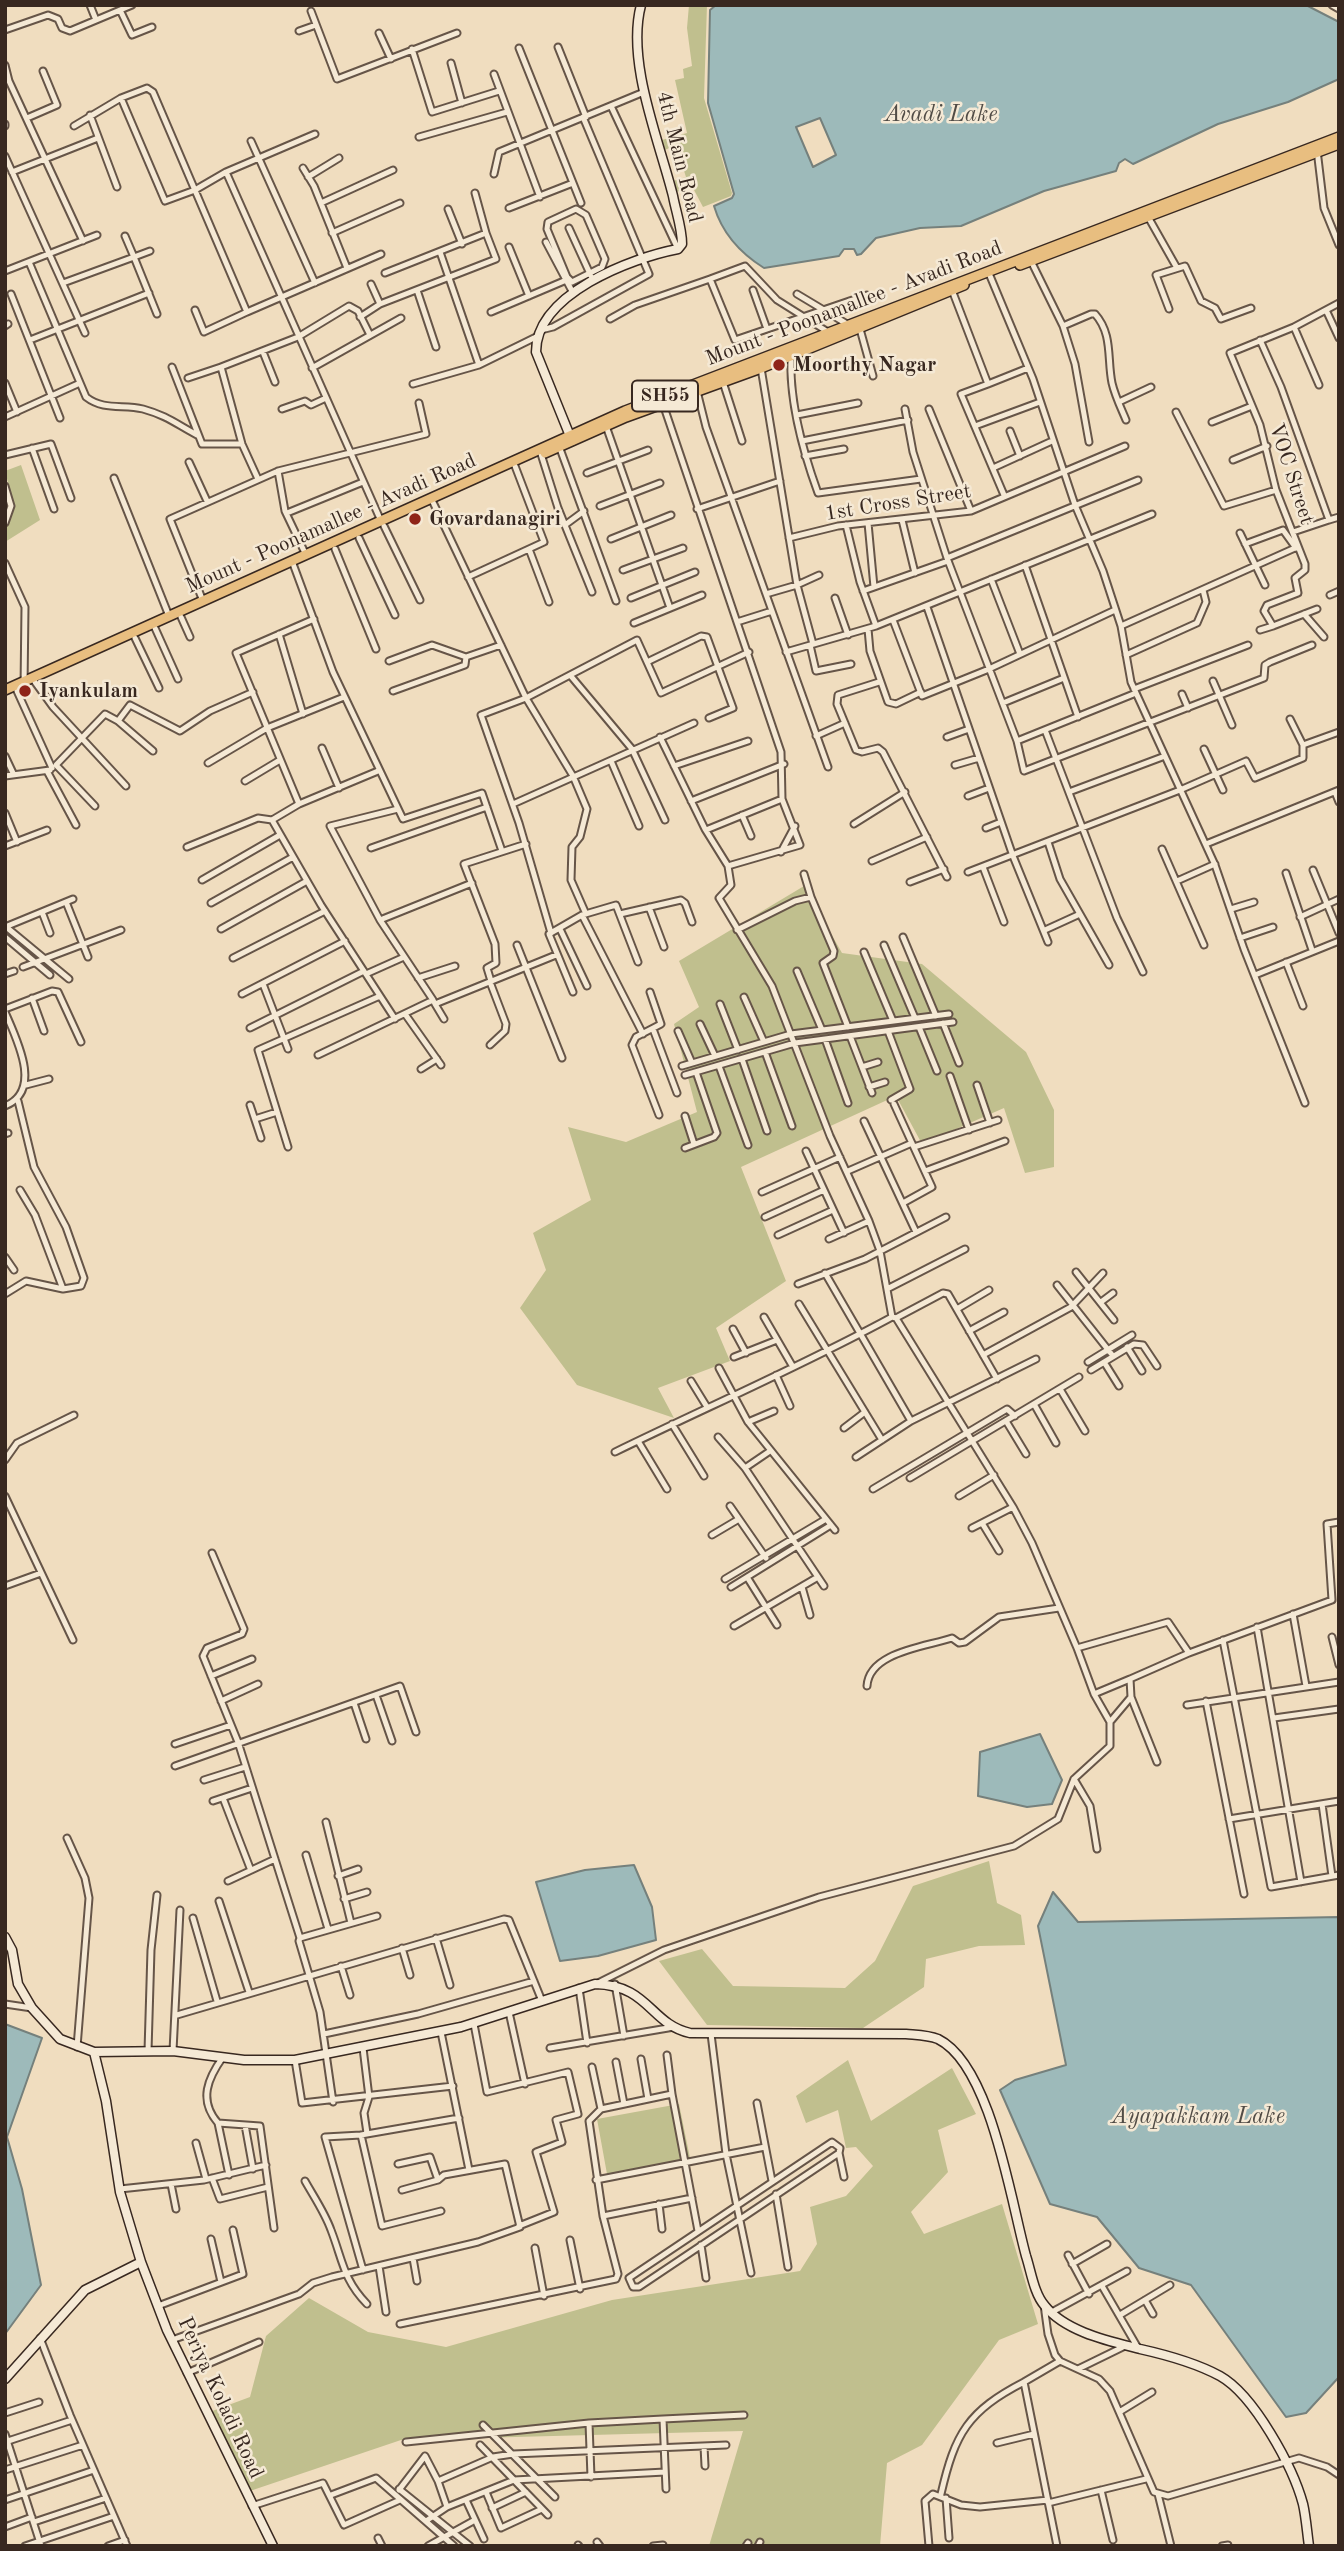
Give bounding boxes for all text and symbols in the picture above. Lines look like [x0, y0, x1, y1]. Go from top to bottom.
street label: 4th Main Road [651, 89, 707, 225]
water label: Avadi Lake [884, 101, 998, 129]
street label: Mount - Poonamallee - Avadi Road [702, 236, 1006, 372]
place label: Moorthy Nagar [793, 352, 936, 378]
marker: Moorthy Nagar [771, 357, 787, 373]
road number: SH55 [632, 380, 698, 412]
street label: VOC Street [1263, 420, 1319, 528]
street label: Mount - Poonamallee - Avadi Road [182, 448, 480, 600]
street label: 1st Cross Street [823, 479, 973, 527]
place label: Govardanagiri [429, 506, 561, 532]
marker: Govardanagiri [407, 511, 423, 527]
place label: Iyankulam [39, 678, 138, 704]
marker: Iyankulam [17, 683, 33, 699]
water label: Ayapakkam Lake [1111, 2103, 1285, 2131]
street label: Periya Koladi Road [172, 2313, 268, 2483]

